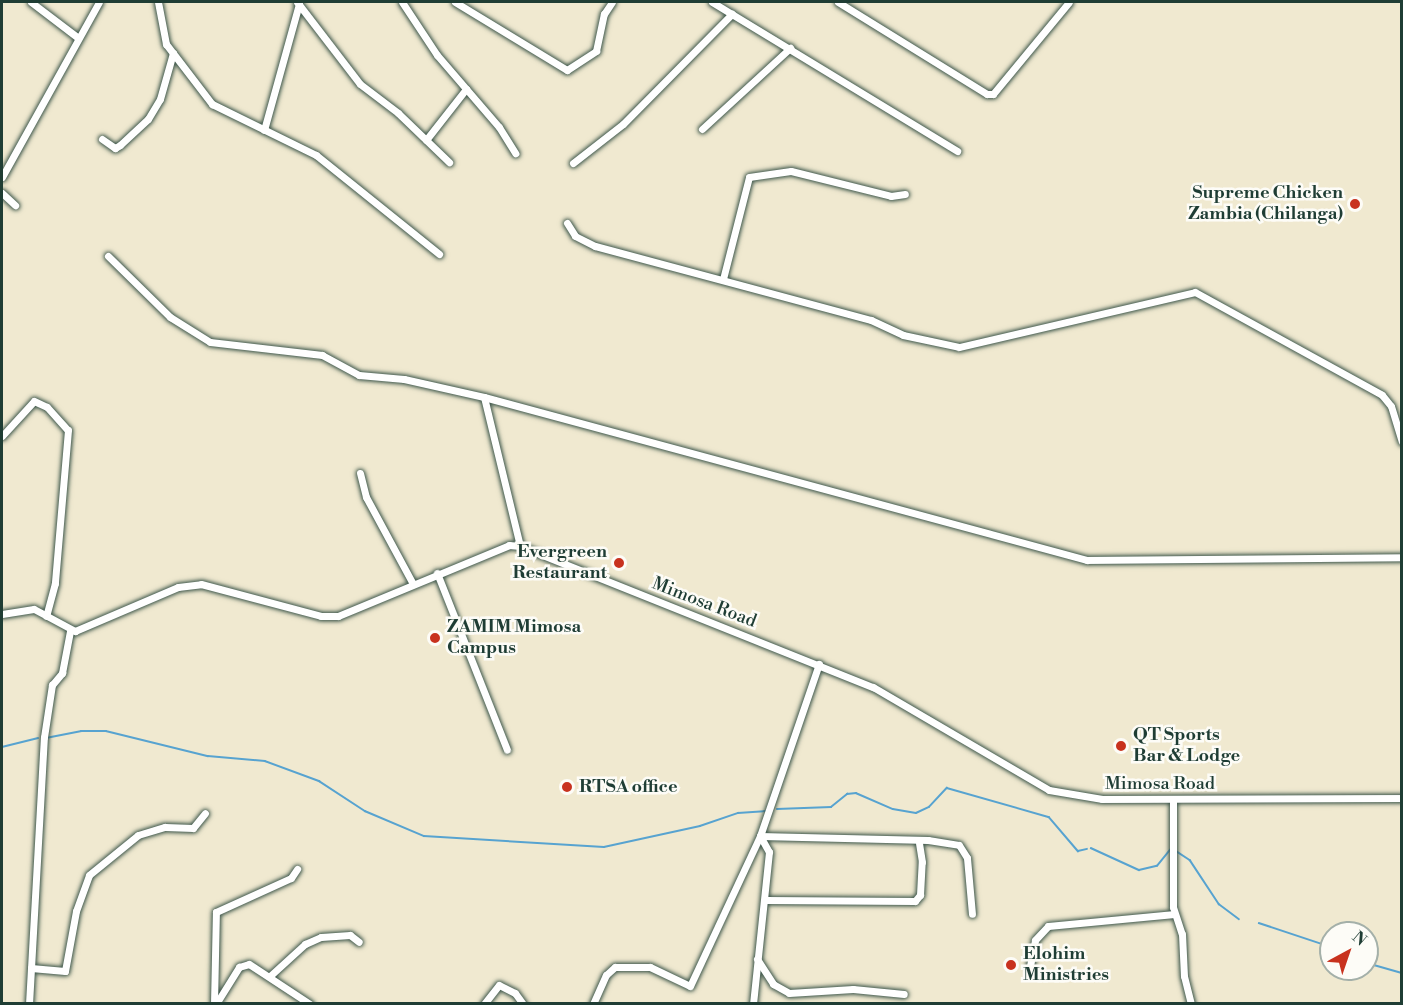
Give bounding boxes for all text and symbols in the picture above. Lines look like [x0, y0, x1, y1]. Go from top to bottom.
place label: Supreme Chicken Zambia (Chilanga) [1188, 183, 1343, 226]
marker: Supreme Chicken Zambia (Chilanga) [1348, 197, 1362, 211]
place label: Evergreen Restaurant [513, 542, 607, 584]
marker: Evergreen Restaurant [612, 556, 626, 570]
street label: Mimosa Road [649, 573, 759, 633]
place label: ZAMIM Mimosa Campus [447, 617, 581, 660]
marker: ZAMIM Mimosa Campus [428, 631, 442, 645]
place label: QT Sports Bar & Lodge [1133, 725, 1240, 768]
marker: QT Sports Bar & Lodge [1114, 739, 1128, 753]
street label: Mimosa Road [1105, 773, 1215, 795]
place label: RTSA office [579, 776, 678, 798]
marker: RTSA office [560, 780, 574, 794]
north arrow [1319, 921, 1379, 981]
text: N [1348, 927, 1371, 950]
place label: Elohim Ministries [1023, 944, 1109, 986]
marker: Elohim Ministries [1004, 958, 1018, 972]

